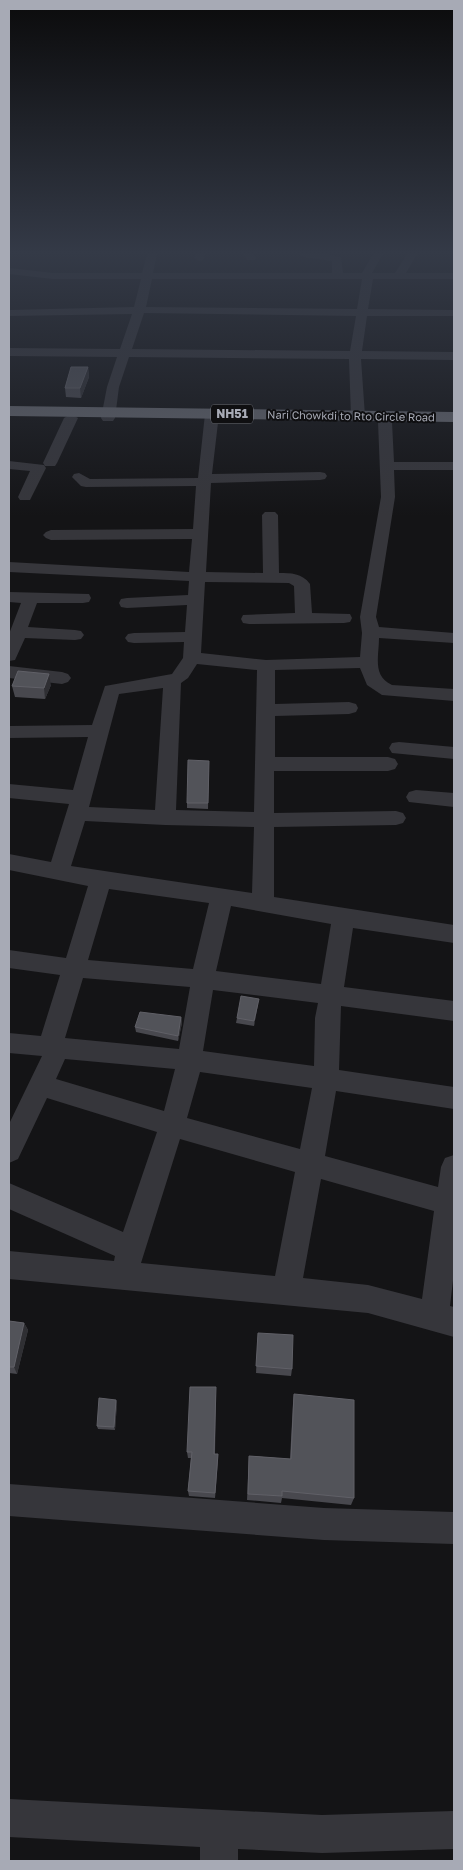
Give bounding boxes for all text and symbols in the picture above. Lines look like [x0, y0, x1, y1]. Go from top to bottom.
road number: NH51 [211, 404, 253, 424]
street label: Nari Chowkdi to Rto Circle Road [267, 408, 435, 423]

